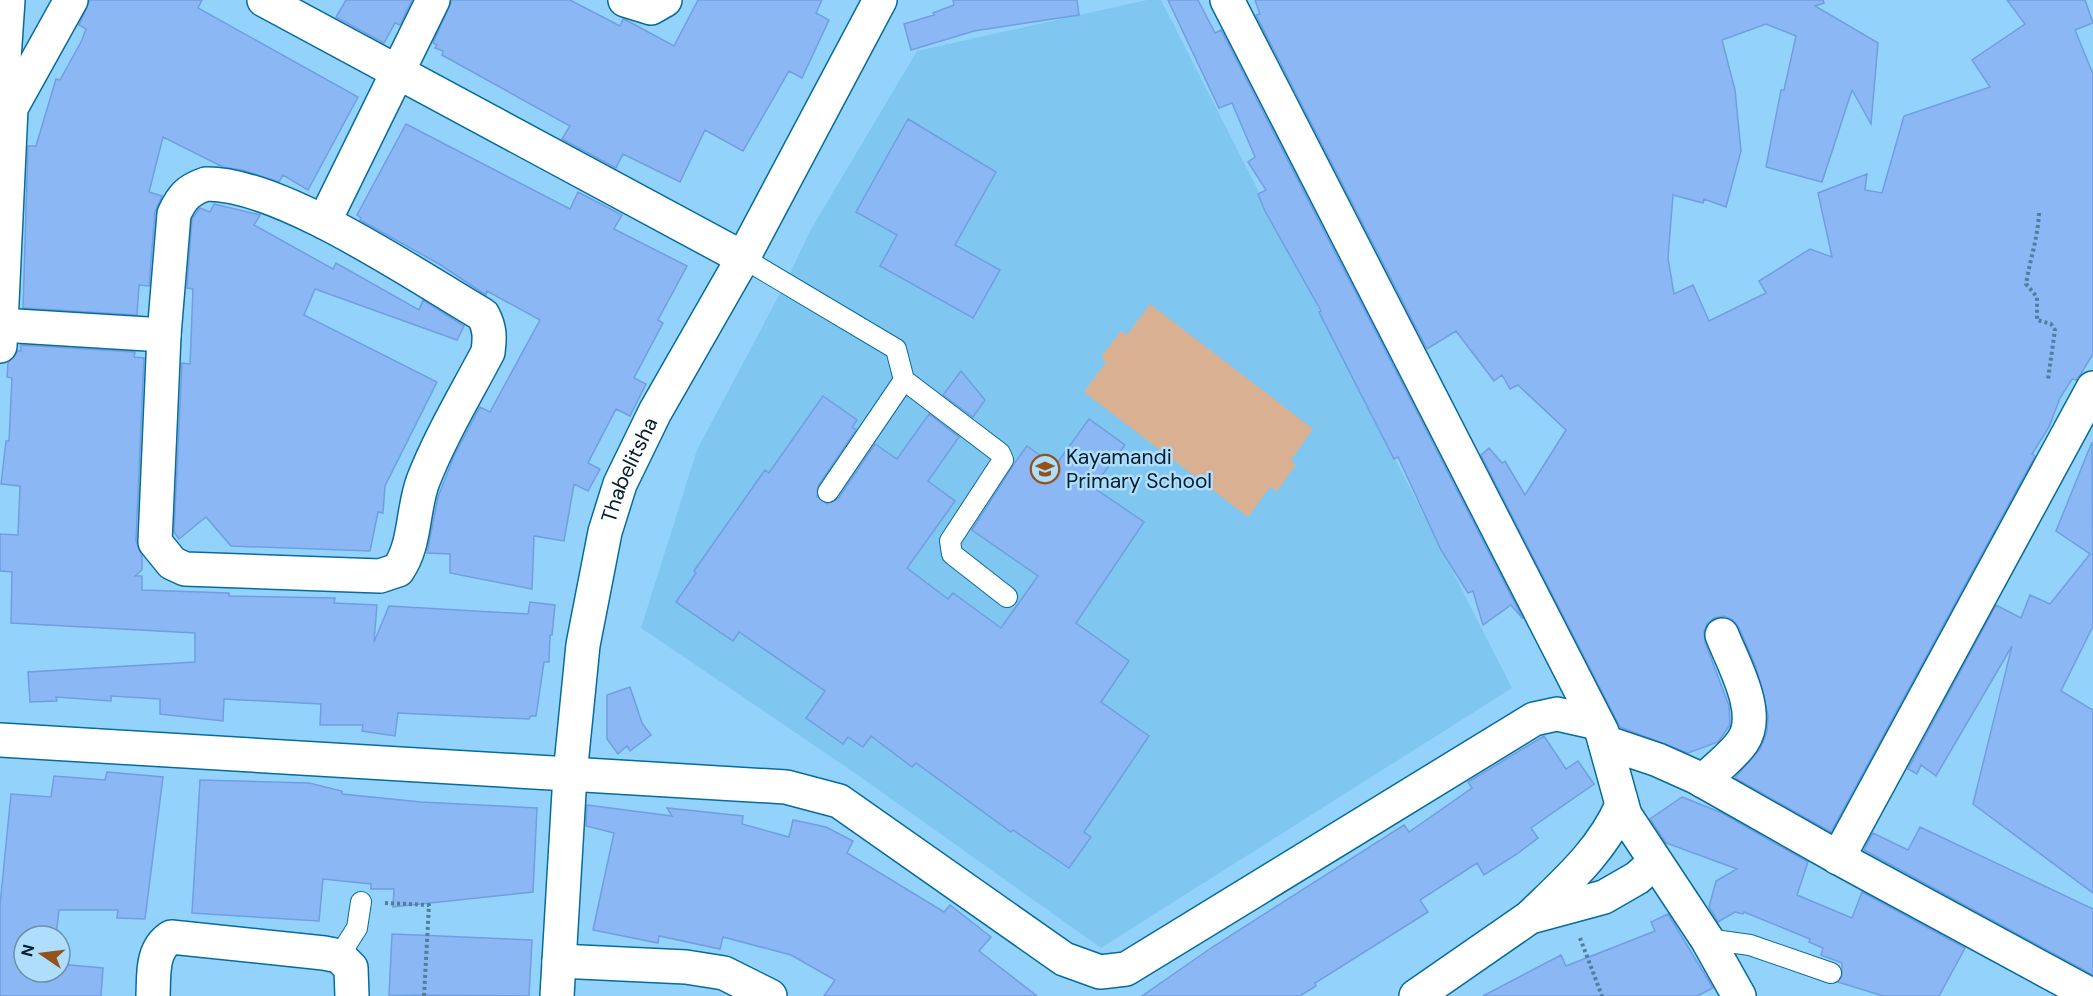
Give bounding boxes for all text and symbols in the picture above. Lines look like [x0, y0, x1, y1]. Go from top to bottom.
street label: Thabelitsha [595, 412, 664, 526]
place label: Kayamandi Primary School [1066, 443, 1212, 495]
school or university icon: Kayamandi Primary School [1029, 453, 1061, 485]
north arrow [12, 924, 72, 984]
text: N [16, 942, 40, 959]

